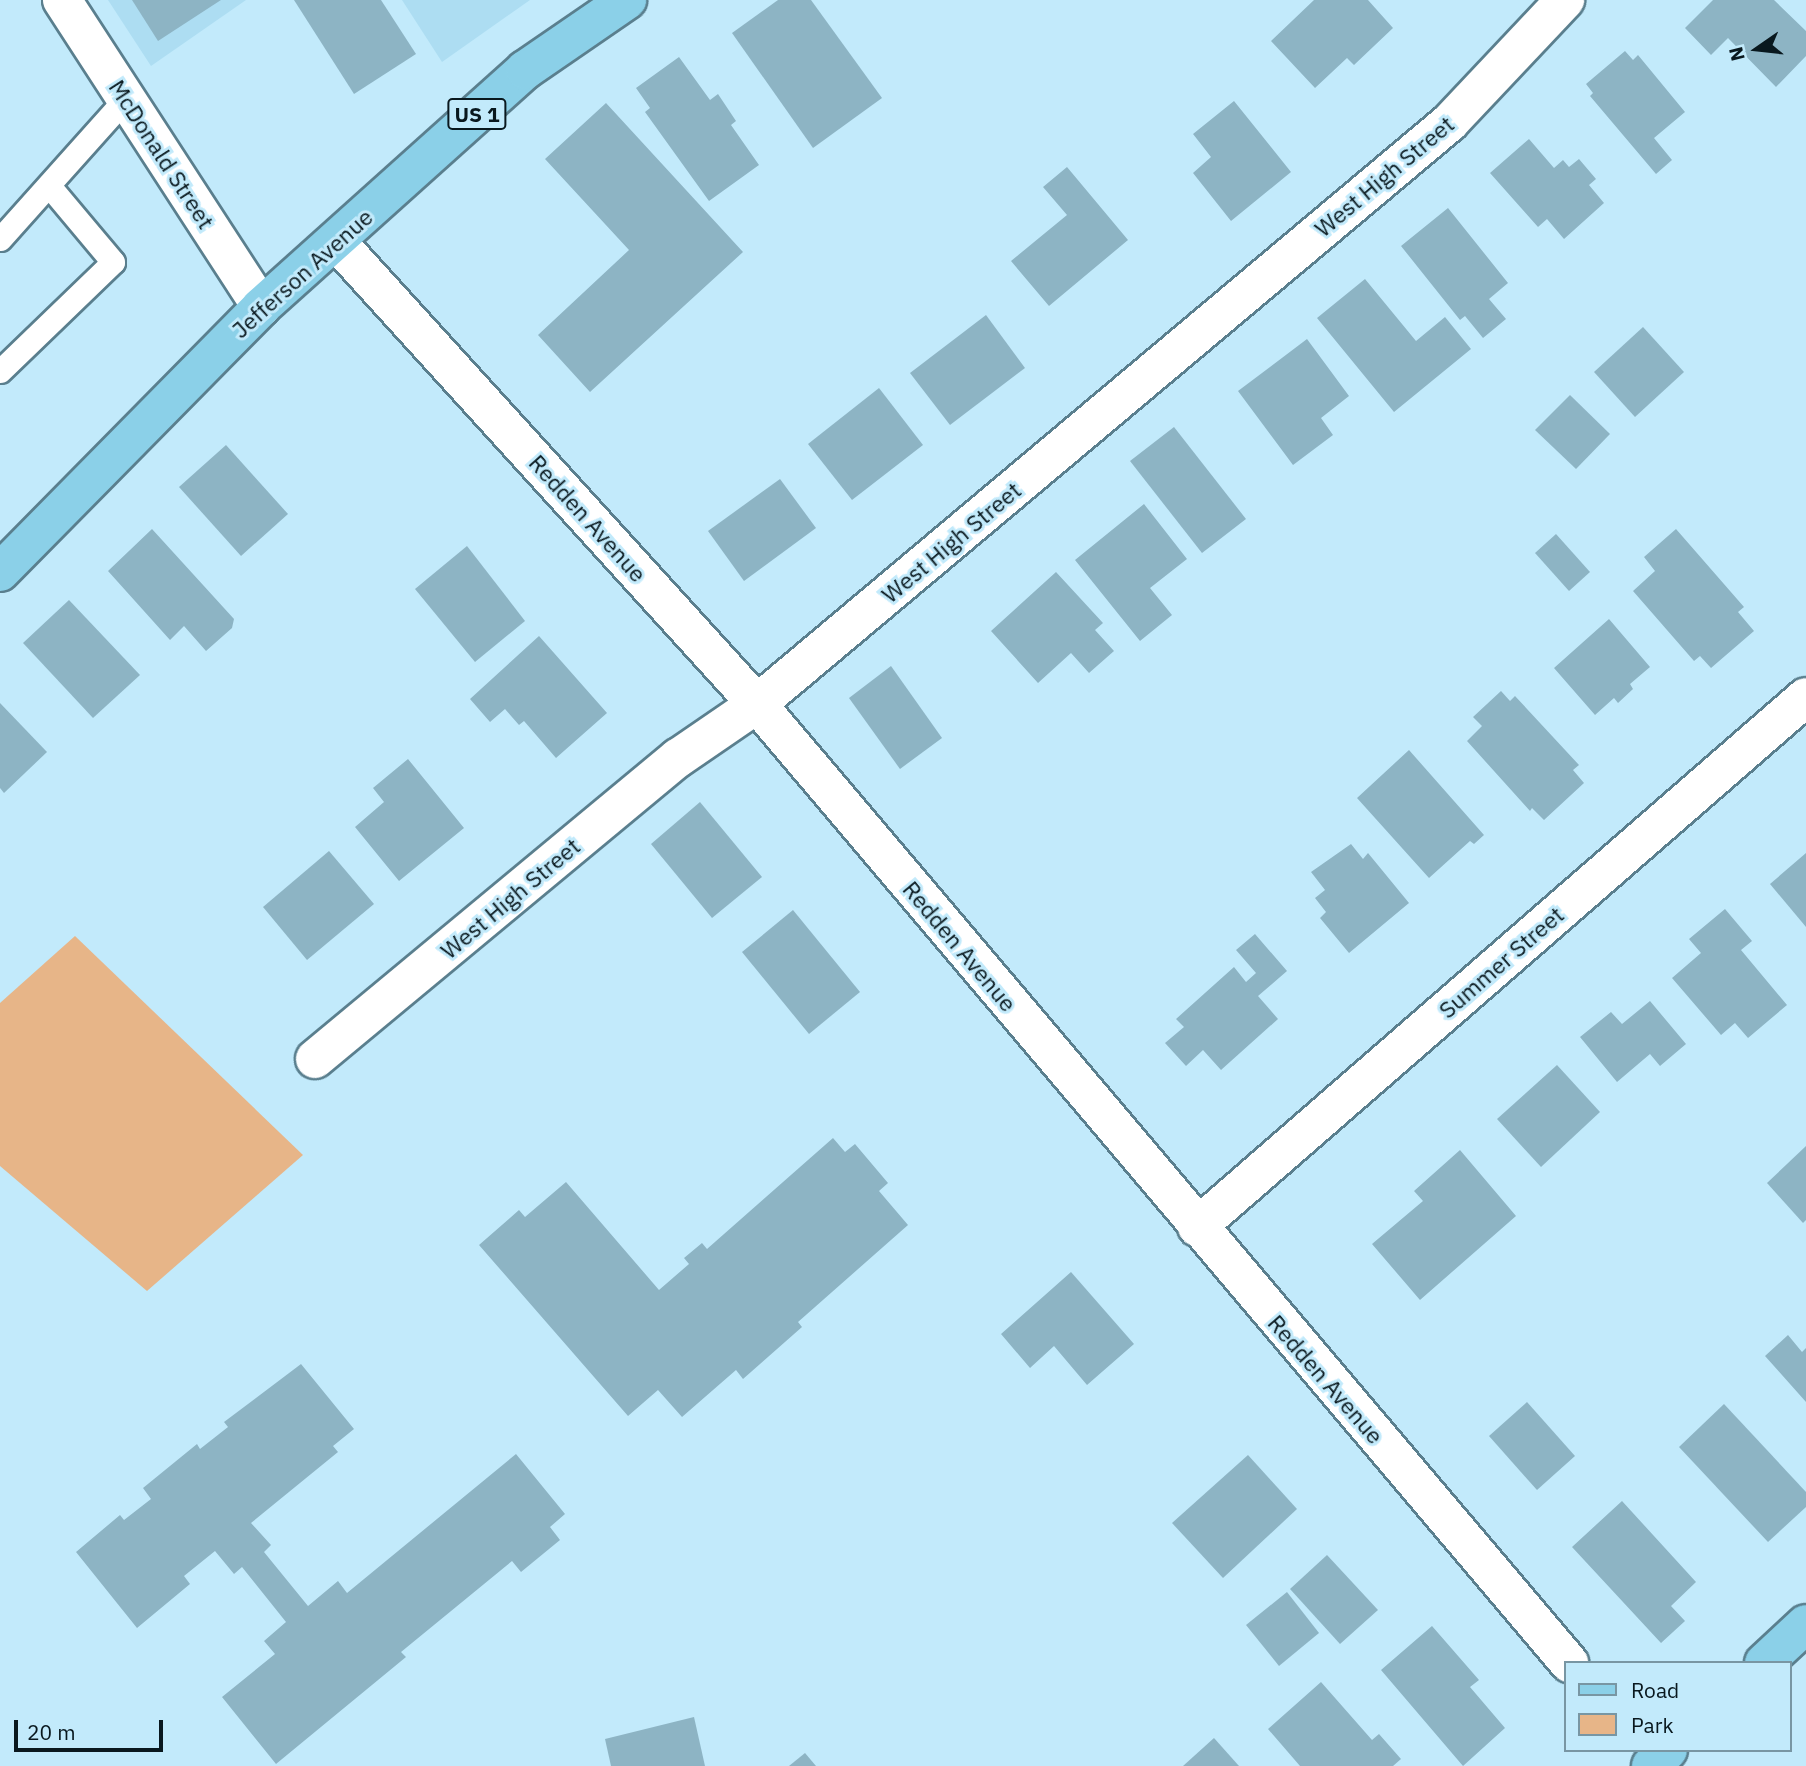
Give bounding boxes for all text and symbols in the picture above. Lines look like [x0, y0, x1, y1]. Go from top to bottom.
north arrow [1722, 14, 1792, 84]
text: N [1723, 45, 1750, 64]
street label: McDonald Street [104, 74, 220, 234]
road number: US 1 [447, 96, 507, 132]
street label: West High Street [1309, 110, 1459, 242]
street label: Jefferson Avenue [226, 203, 378, 343]
street label: Redden Avenue [524, 449, 652, 587]
street label: West High Street [876, 476, 1026, 608]
street label: West High Street [435, 832, 585, 964]
street label: Redden Avenue [897, 875, 1023, 1017]
street label: Summer Street [1433, 900, 1569, 1024]
street label: Redden Avenue [1263, 1309, 1389, 1449]
legend [1564, 1661, 1792, 1752]
text: Road [1631, 1676, 1679, 1704]
scale bar [18, 1706, 166, 1750]
text: Park [1631, 1711, 1674, 1739]
text: 20 m [27, 1718, 76, 1746]

